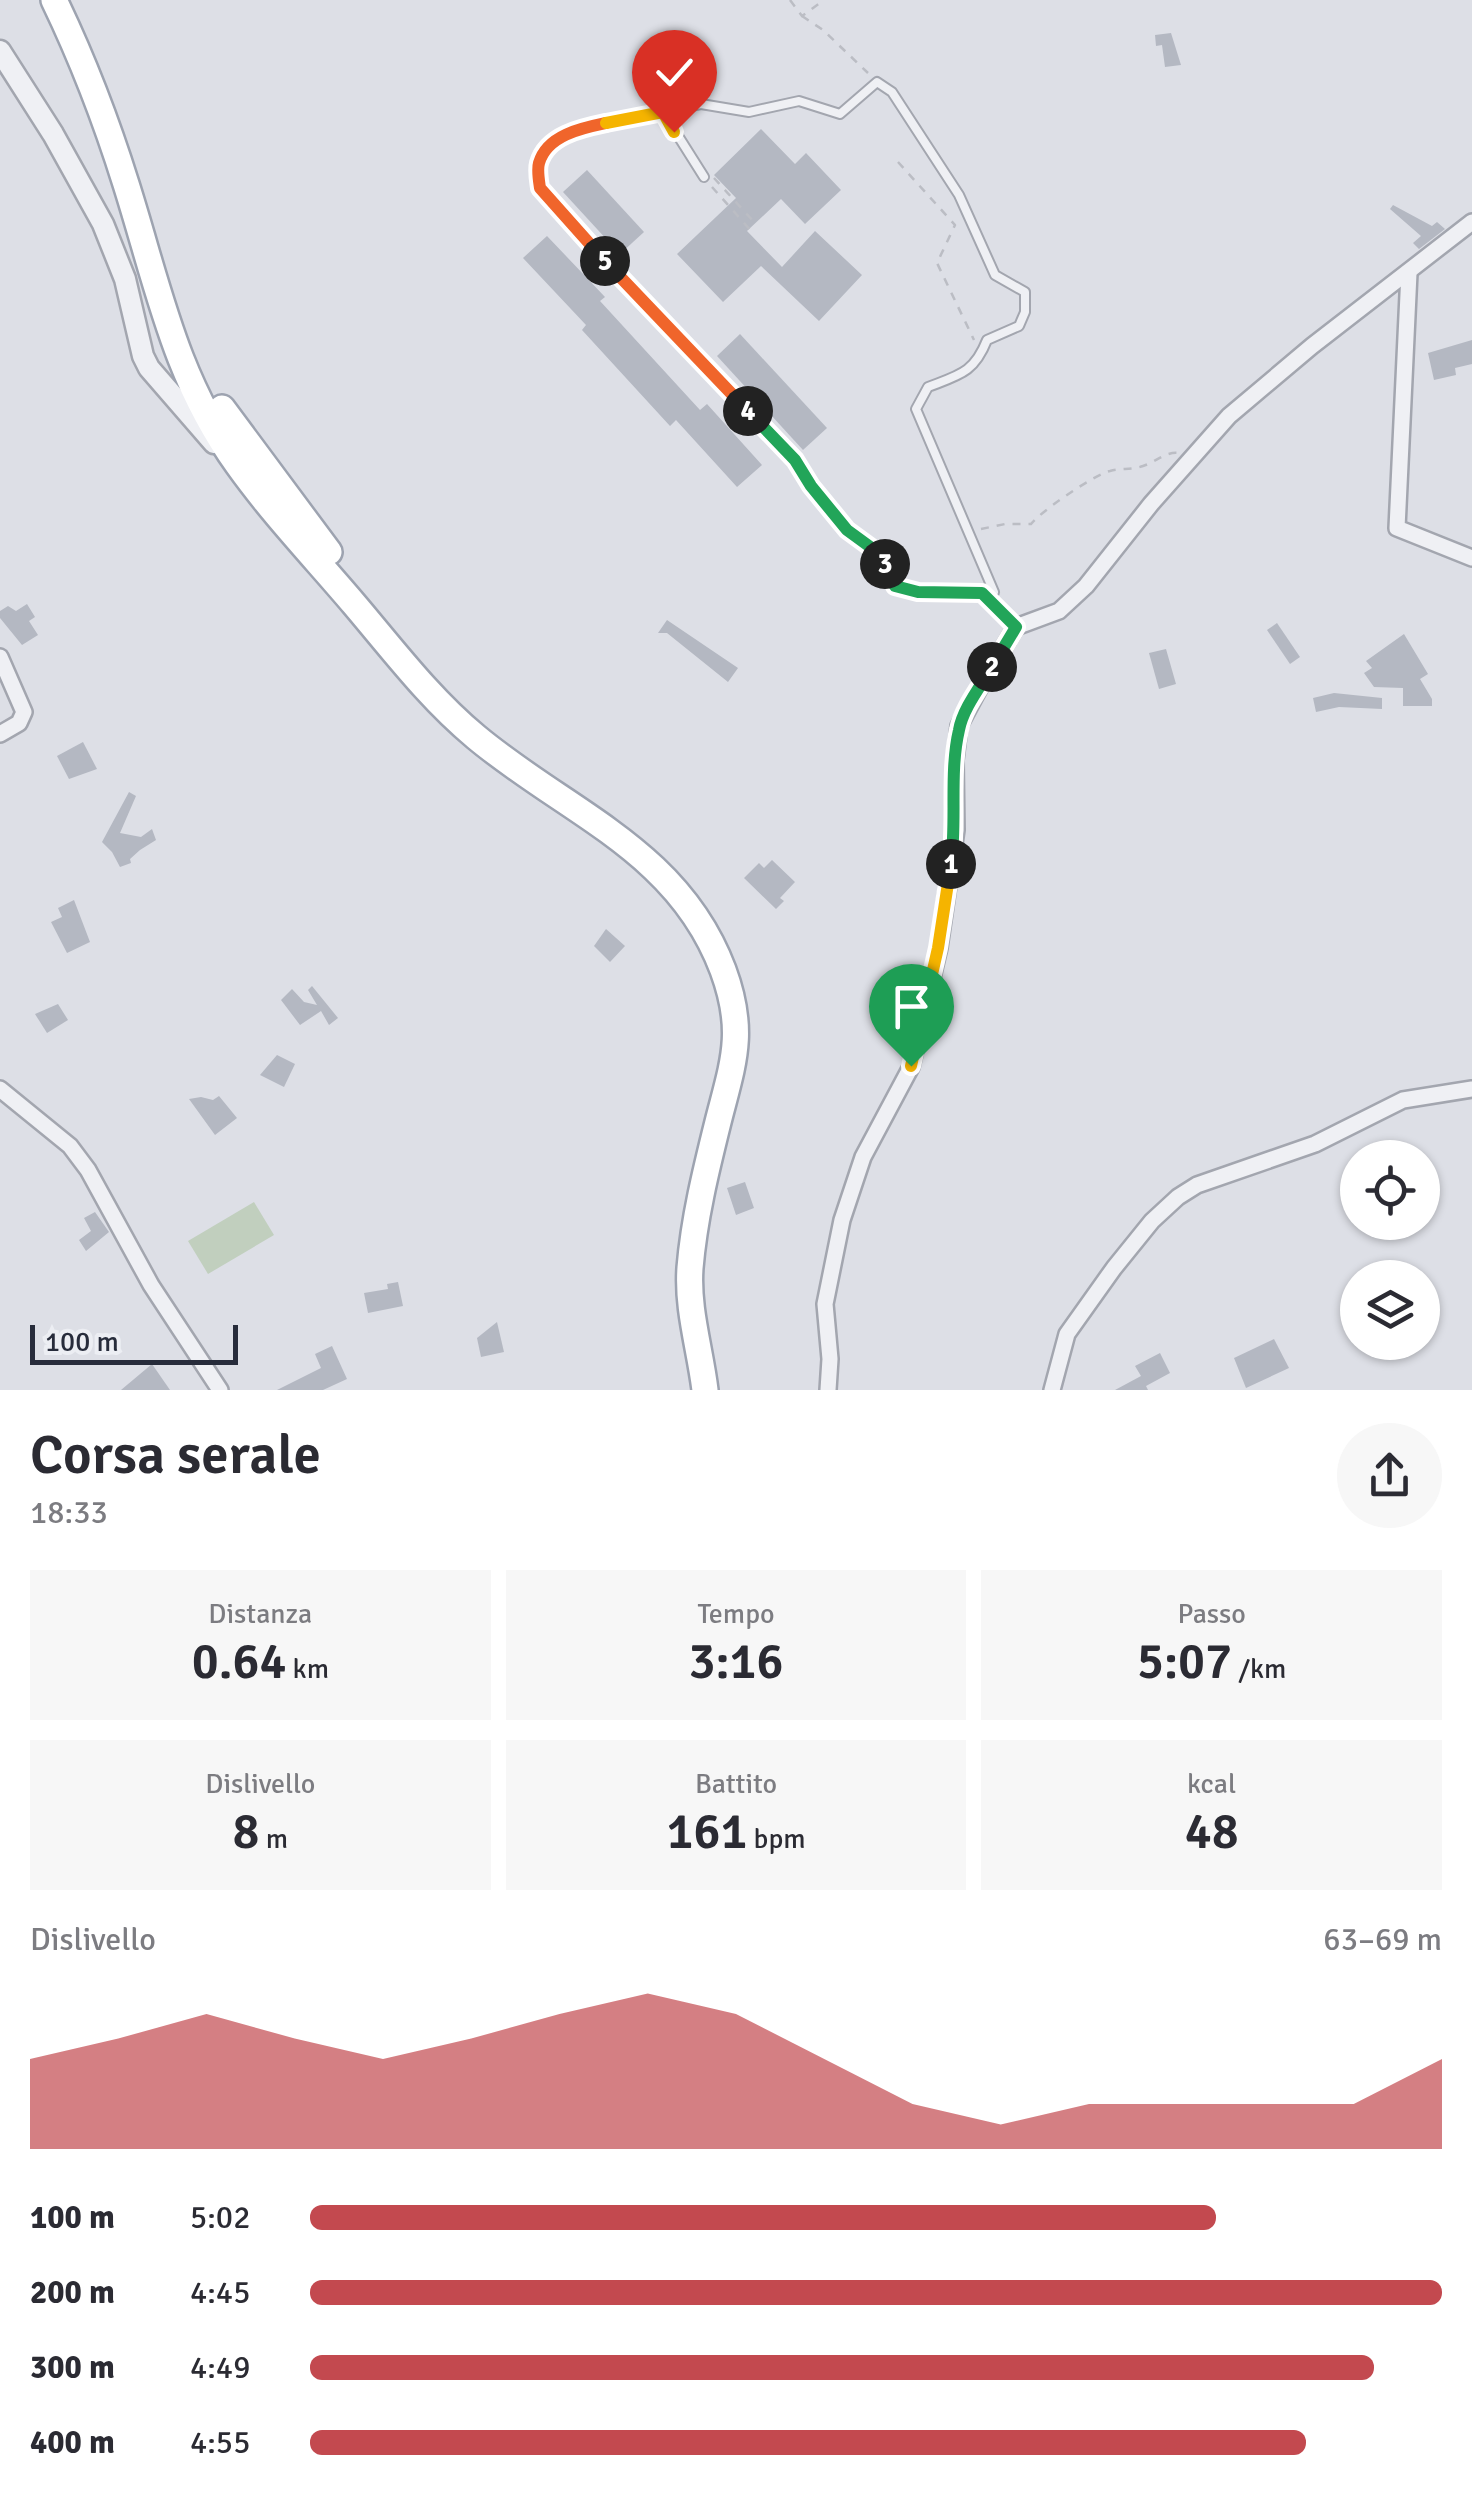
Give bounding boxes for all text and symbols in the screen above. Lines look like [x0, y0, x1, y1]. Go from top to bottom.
pin [632, 30, 717, 133]
icon: check [647, 45, 702, 100]
pin: 5 [580, 236, 630, 286]
text: 5 [597, 244, 613, 278]
pin: 4 [723, 386, 773, 436]
text: 4 [740, 394, 756, 428]
pin: 3 [860, 539, 910, 589]
text: 3 [877, 547, 893, 581]
pin: 2 [967, 642, 1017, 692]
text: 2 [984, 650, 1000, 684]
pin: 1 [926, 839, 976, 889]
text: 1 [943, 847, 959, 881]
pin [869, 964, 954, 1067]
icon: arrive [884, 979, 939, 1034]
map controls [1340, 1140, 1440, 1360]
button: locate [1340, 1140, 1440, 1240]
button: layers [1340, 1260, 1440, 1360]
scale bar [30, 1320, 238, 1364]
text: 100 m [45, 1325, 119, 1359]
text: Corsa serale [30, 1421, 321, 1489]
button: share [1337, 1423, 1442, 1528]
text: 18:33 [30, 1493, 108, 1532]
text: Distanza [208, 1597, 312, 1631]
text: Tempo [697, 1597, 775, 1631]
text: Passo [1177, 1597, 1246, 1631]
text: 0.64 [192, 1631, 286, 1693]
text: 3:16 [688, 1631, 784, 1693]
text: 5:07 [1137, 1631, 1232, 1693]
text: km [286, 1652, 329, 1686]
text: /km [1232, 1652, 1286, 1686]
text: Dislivello [205, 1767, 315, 1801]
text: Battito [695, 1767, 777, 1801]
text: kcal [1187, 1767, 1236, 1801]
text: 8 [233, 1801, 260, 1863]
text: 161 [666, 1801, 747, 1863]
text: 48 [1185, 1801, 1239, 1863]
text: m [260, 1822, 288, 1856]
text: bpm [747, 1822, 806, 1856]
text: Dislivello [30, 1920, 156, 1959]
text: 63–69 m [1323, 1920, 1442, 1959]
text: 100 m [30, 2198, 115, 2237]
text: 5:02 [190, 2198, 250, 2237]
text: 200 m [30, 2273, 115, 2312]
text: 4:45 [190, 2273, 250, 2312]
text: 300 m [30, 2348, 115, 2387]
text: 4:49 [190, 2348, 250, 2387]
text: 400 m [30, 2423, 115, 2462]
text: 4:55 [190, 2423, 250, 2462]

